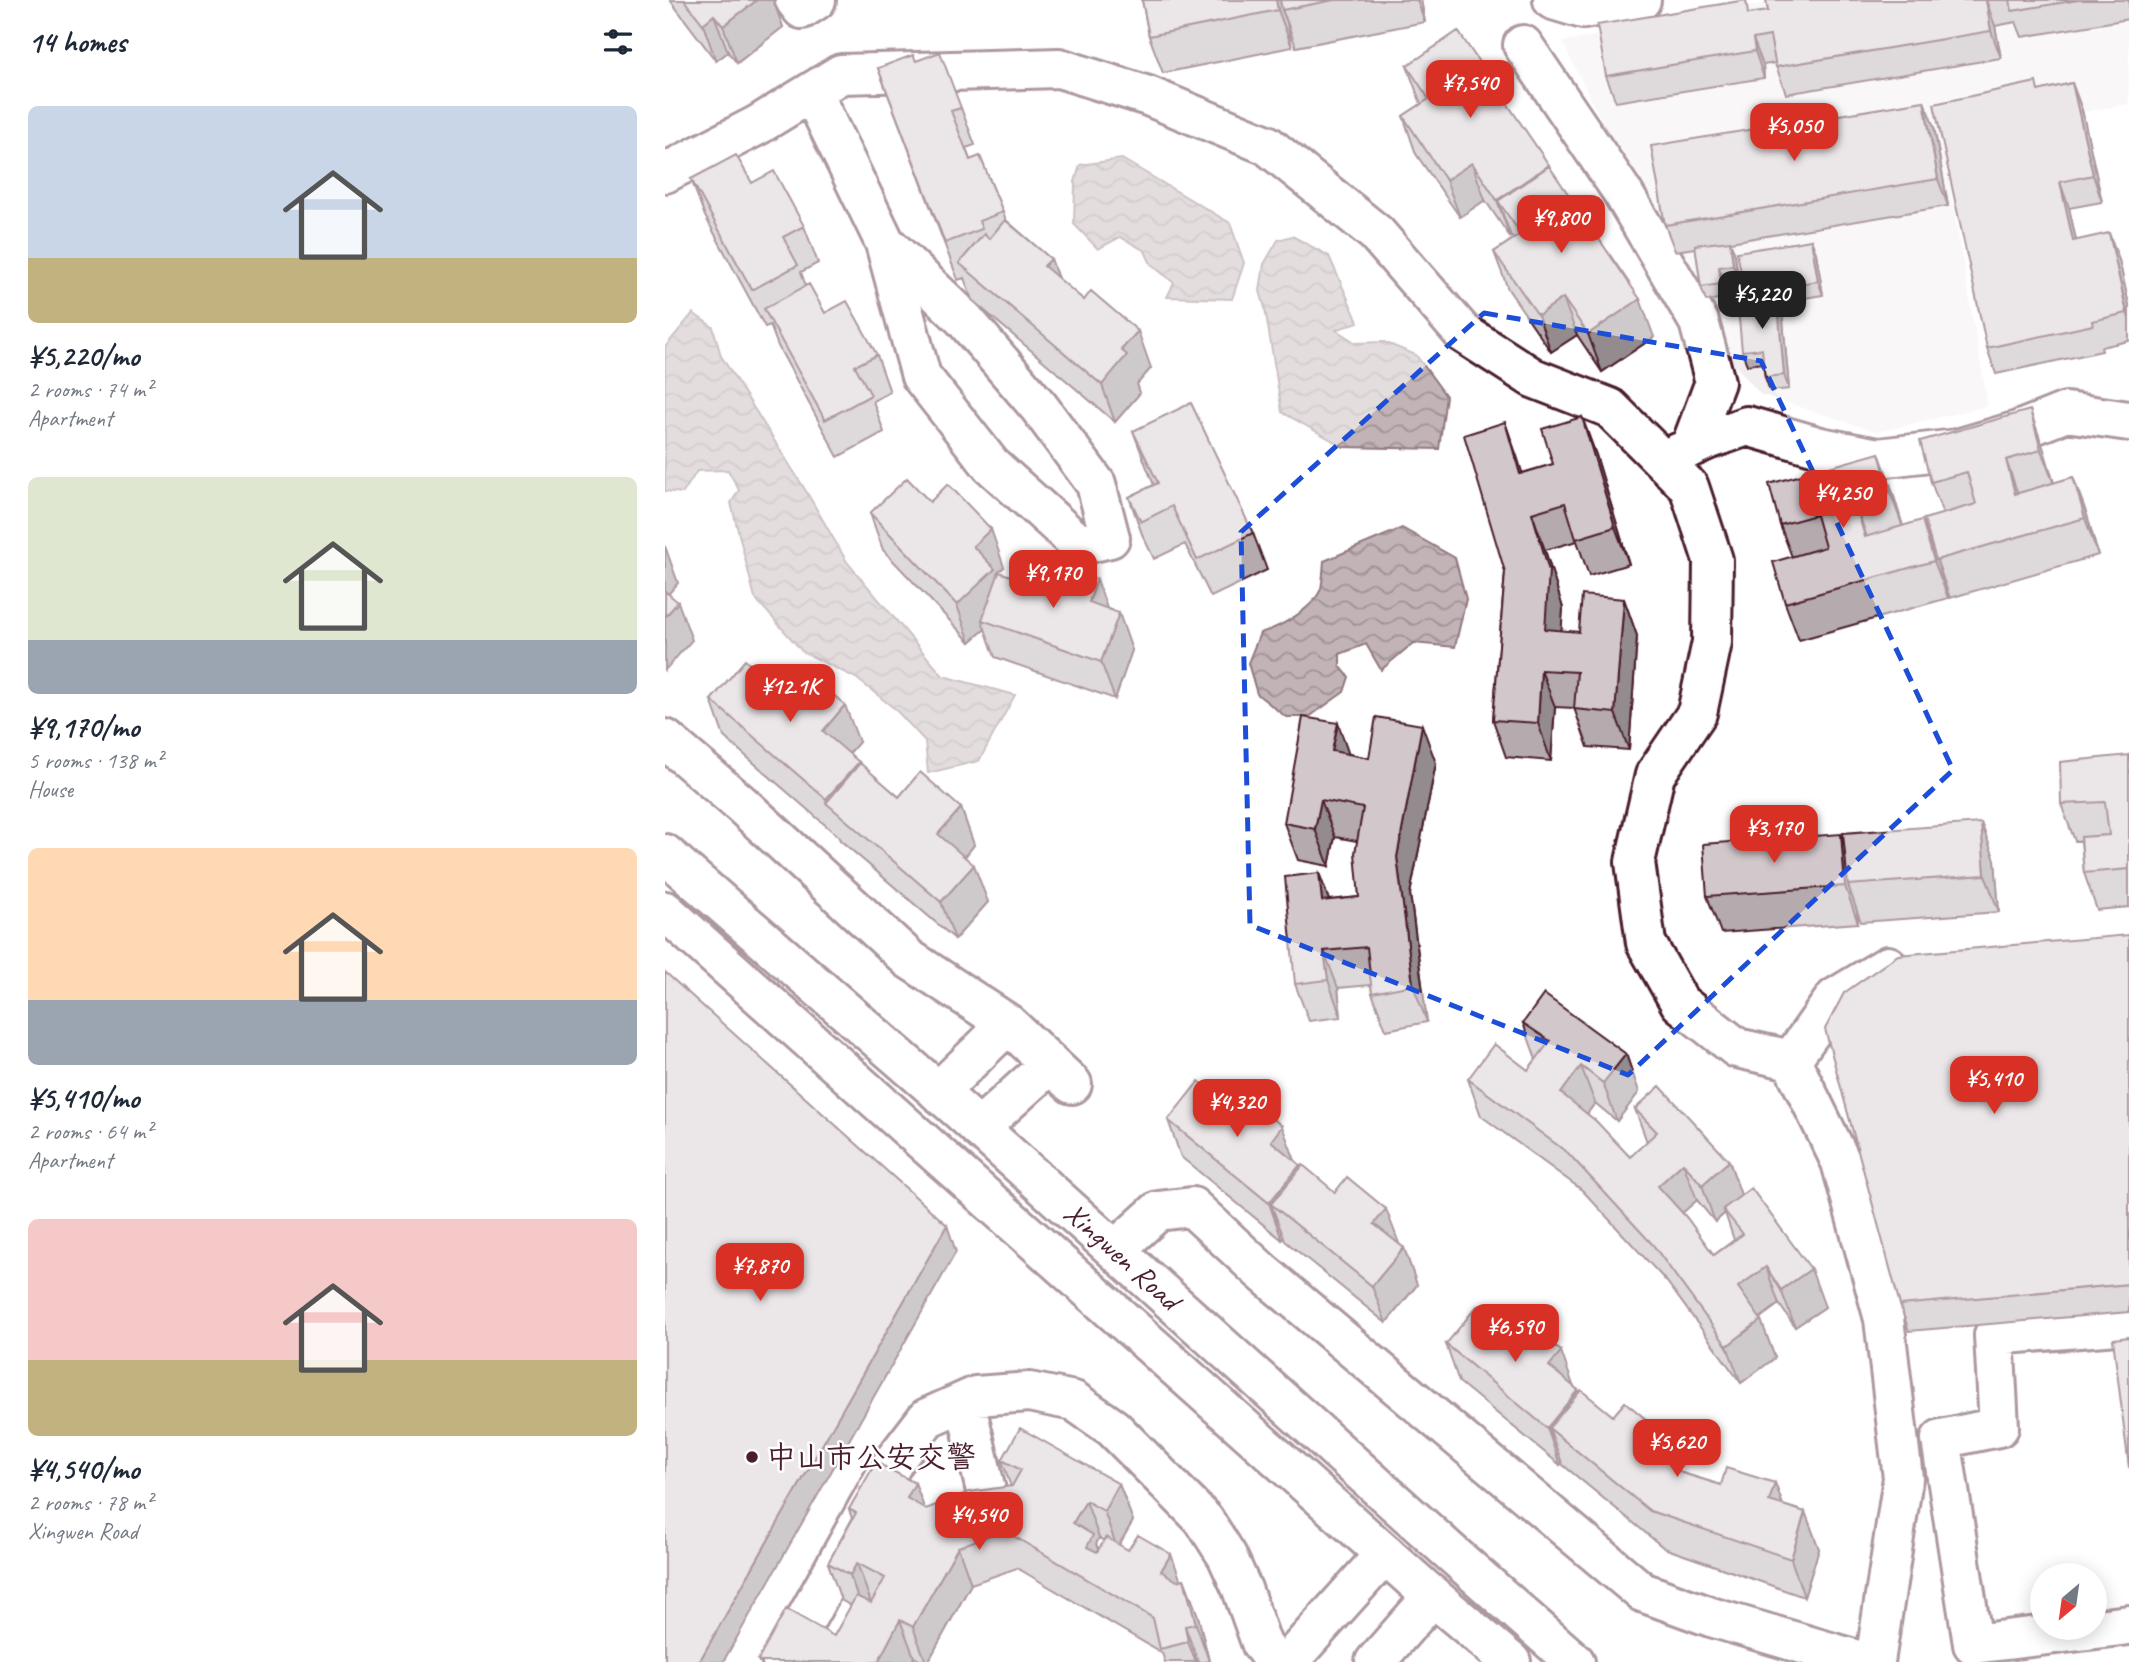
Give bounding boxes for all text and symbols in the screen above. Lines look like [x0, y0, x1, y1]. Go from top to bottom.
text: 14 homes [28, 23, 126, 61]
icon: filters [599, 23, 637, 61]
pin: ¥7,540 [1413, 60, 1527, 120]
text: ¥7,540 [1442, 68, 1498, 97]
pin: ¥5,050 [1737, 104, 1851, 163]
text: ¥5,050 [1766, 111, 1822, 140]
icon: home [270, 152, 396, 278]
pin: ¥9,800 [1504, 196, 1618, 255]
text: ¥9,800 [1533, 203, 1589, 232]
pin: ¥5,220 [1705, 272, 1819, 331]
text: ¥5,220 [1734, 279, 1790, 308]
text: ¥5,220/mo [28, 337, 139, 375]
text: 2 rooms · 74 m² [28, 375, 152, 404]
text: Apartment [28, 404, 113, 433]
pin: ¥4,250 [1786, 470, 1900, 530]
text: ¥4,250 [1815, 478, 1871, 507]
icon: home [270, 523, 396, 649]
pin: ¥9,170 [996, 550, 1110, 610]
text: ¥9,170 [1025, 558, 1081, 587]
pin: ¥12.1K [733, 664, 847, 724]
text: ¥12.1K [761, 672, 819, 701]
text: ¥9,170/mo [28, 708, 139, 746]
text: 5 rooms · 138 m² [28, 746, 163, 775]
text: House [28, 775, 73, 804]
pin: ¥3,170 [1717, 806, 1831, 865]
text: ¥3,170 [1746, 813, 1802, 842]
icon: home [270, 894, 396, 1020]
pin: ¥5,410 [1937, 1056, 2051, 1116]
text: ¥5,410 [1966, 1064, 2022, 1093]
text: ¥5,410/mo [28, 1079, 139, 1117]
pin: ¥4,320 [1180, 1080, 1294, 1139]
text: ¥4,320 [1209, 1087, 1265, 1116]
text: 2 rooms · 64 m² [28, 1117, 152, 1146]
text: Apartment [28, 1146, 113, 1175]
street label: Xingwen Road [1056, 1194, 1191, 1321]
pin: ¥7,870 [703, 1244, 817, 1303]
text: ¥7,870 [732, 1251, 788, 1280]
icon: home [270, 1265, 396, 1391]
pin: ¥6,590 [1458, 1304, 1572, 1364]
text: ¥6,590 [1487, 1312, 1543, 1341]
pin: ¥5,620 [1620, 1420, 1734, 1479]
text: ¥5,620 [1649, 1427, 1705, 1456]
place label: 中山市公安交警 [766, 1438, 976, 1476]
marker: 中山市公安交警 [744, 1449, 760, 1465]
text: ¥4,540/mo [28, 1450, 139, 1488]
text: 2 rooms · 78 m² [28, 1488, 152, 1517]
pin: ¥4,540 [922, 1492, 1036, 1552]
text: ¥4,540 [951, 1500, 1007, 1529]
text: Xingwen Road [28, 1517, 138, 1546]
north arrow [2030, 1563, 2107, 1640]
map controls [2030, 1563, 2107, 1640]

